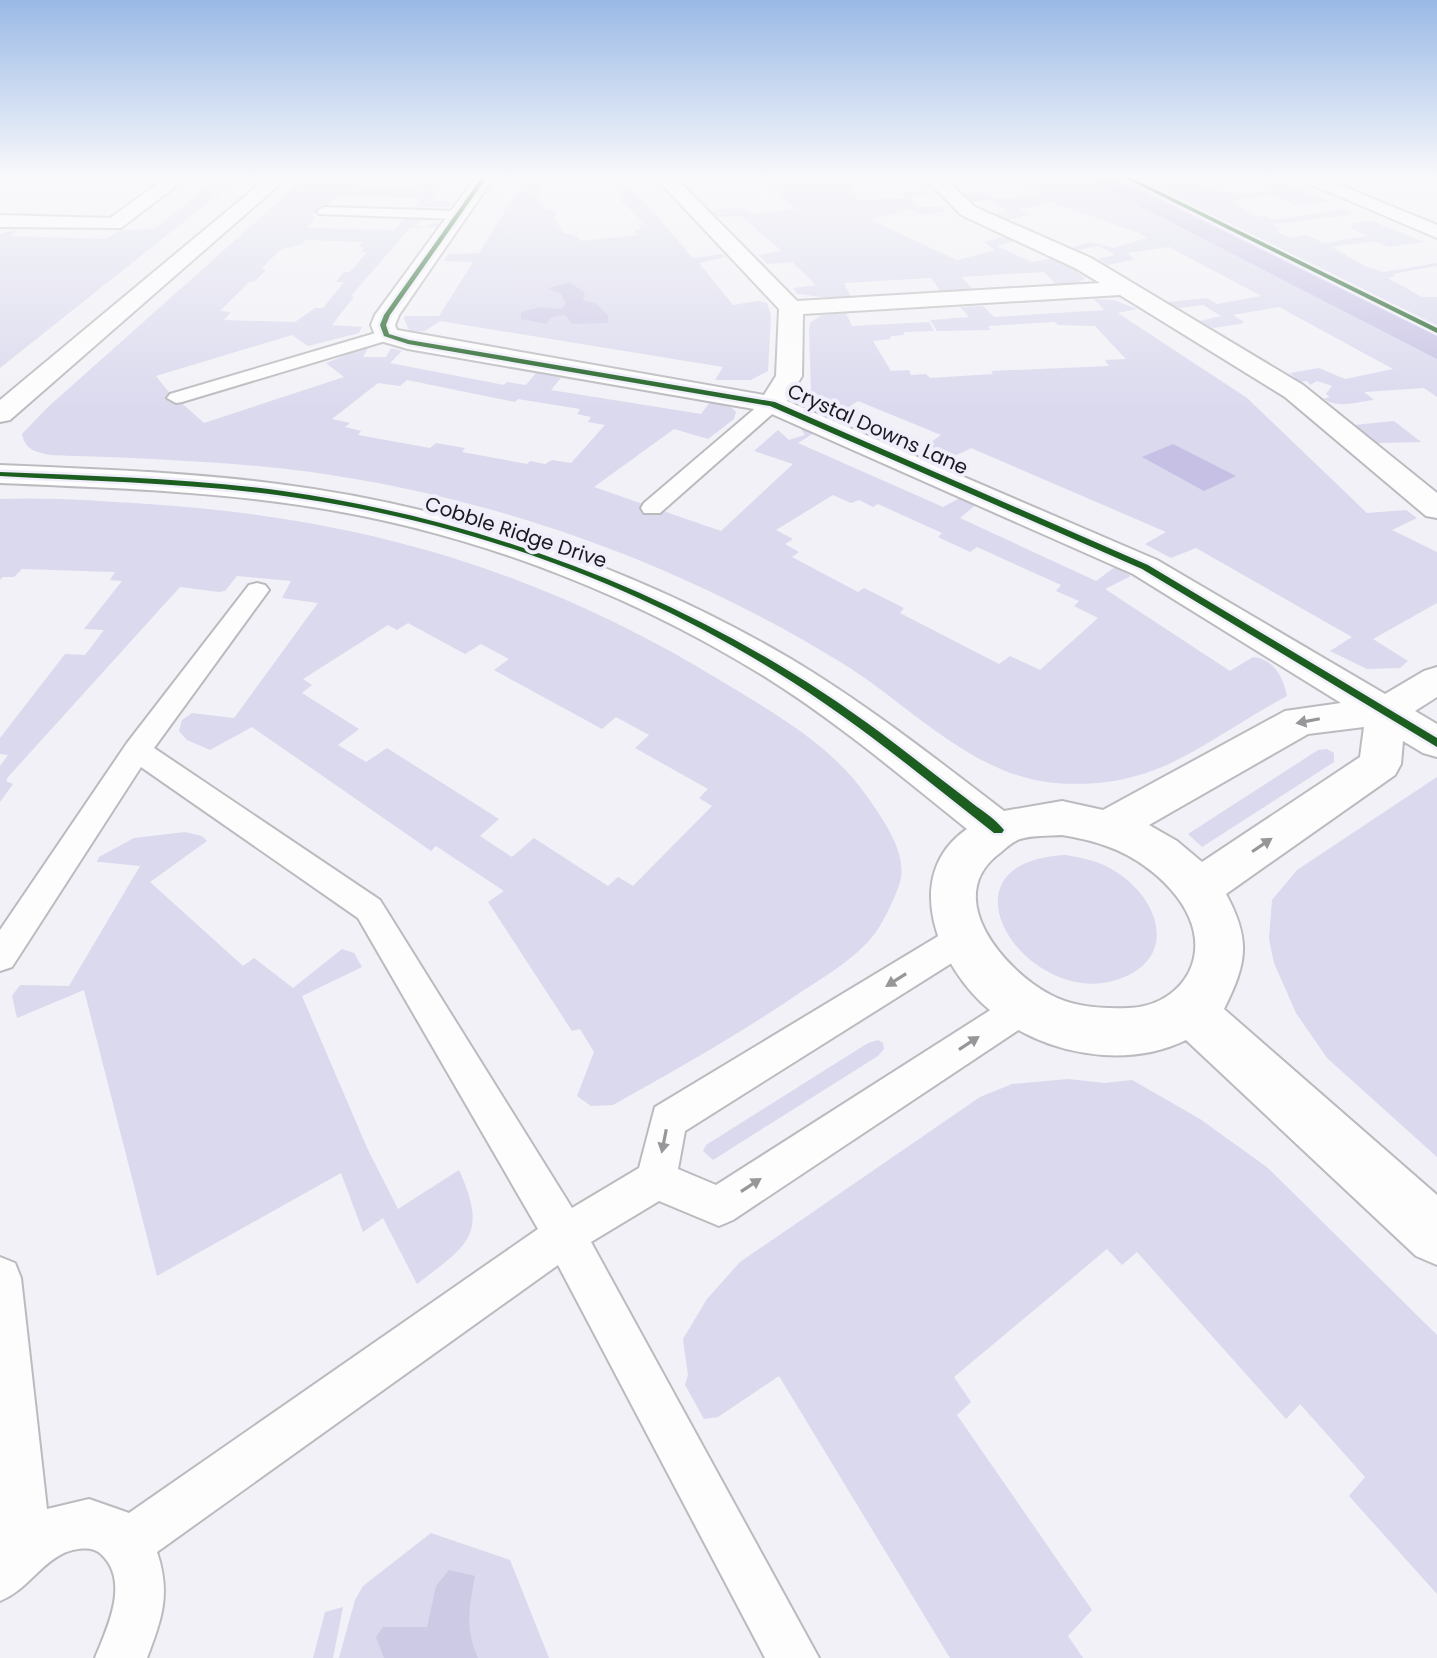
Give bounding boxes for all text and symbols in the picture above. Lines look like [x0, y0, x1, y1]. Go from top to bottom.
street label: Crystal Downs Lane [783, 377, 973, 481]
street label: Cobble Ridge Drive [421, 489, 611, 575]
one-way arrow [1296, 716, 1321, 728]
one-way arrow [1252, 838, 1273, 853]
one-way arrow [885, 973, 907, 987]
one-way arrow [958, 1036, 979, 1051]
one-way arrow [658, 1128, 670, 1153]
one-way arrow [740, 1179, 762, 1193]

